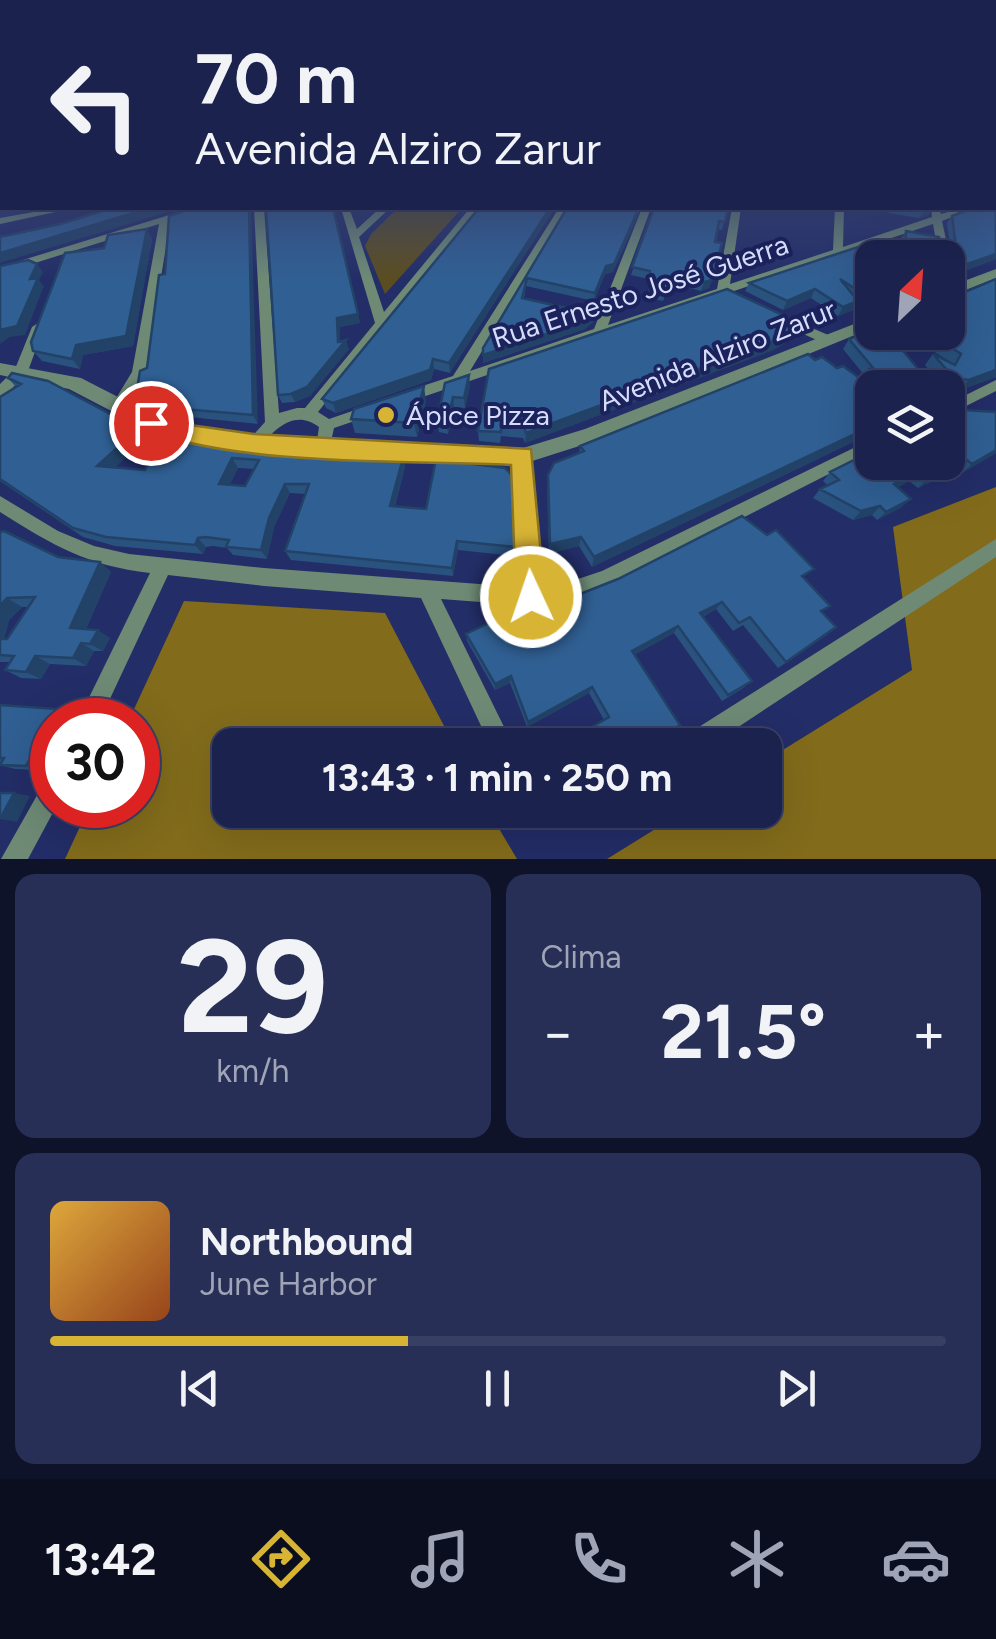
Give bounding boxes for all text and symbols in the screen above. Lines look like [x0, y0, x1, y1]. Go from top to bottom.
text: 70 m [195, 36, 357, 121]
icon: left [30, 40, 160, 170]
text: Avenida Alziro Zarur [195, 121, 601, 175]
street label: Rua Ernesto José Guerra [488, 227, 792, 355]
north arrow [855, 240, 965, 350]
map controls [855, 240, 965, 480]
street label: Avenida Alziro Zarur [594, 292, 841, 418]
button: layers [855, 370, 965, 480]
pin [109, 381, 194, 466]
icon: arrive [124, 396, 179, 451]
place label: Ápice Pizza [406, 398, 550, 432]
marker: Ápice Pizza [375, 404, 397, 426]
position arrow [479, 545, 583, 649]
speed limit sign: 30 [30, 698, 160, 828]
text: 13:43 · 1 min · 250 m [322, 755, 672, 801]
text: 29 [177, 909, 328, 1065]
text: Clima [541, 938, 622, 976]
text: 21.5° [660, 987, 826, 1077]
text: − [541, 1000, 575, 1066]
text: + [912, 1000, 946, 1066]
text: km/h [216, 1052, 289, 1090]
text: Northbound [200, 1219, 413, 1265]
text: June Harbor [200, 1265, 377, 1303]
icon: previous [172, 1361, 227, 1416]
icon: pause [470, 1361, 525, 1416]
icon: next [769, 1361, 824, 1416]
icon: directions [246, 1524, 316, 1594]
icon: music [405, 1524, 475, 1594]
icon: phone [564, 1524, 634, 1594]
icon: climate [722, 1524, 792, 1594]
icon: car [881, 1524, 951, 1594]
text: 13:42 [44, 1532, 157, 1586]

